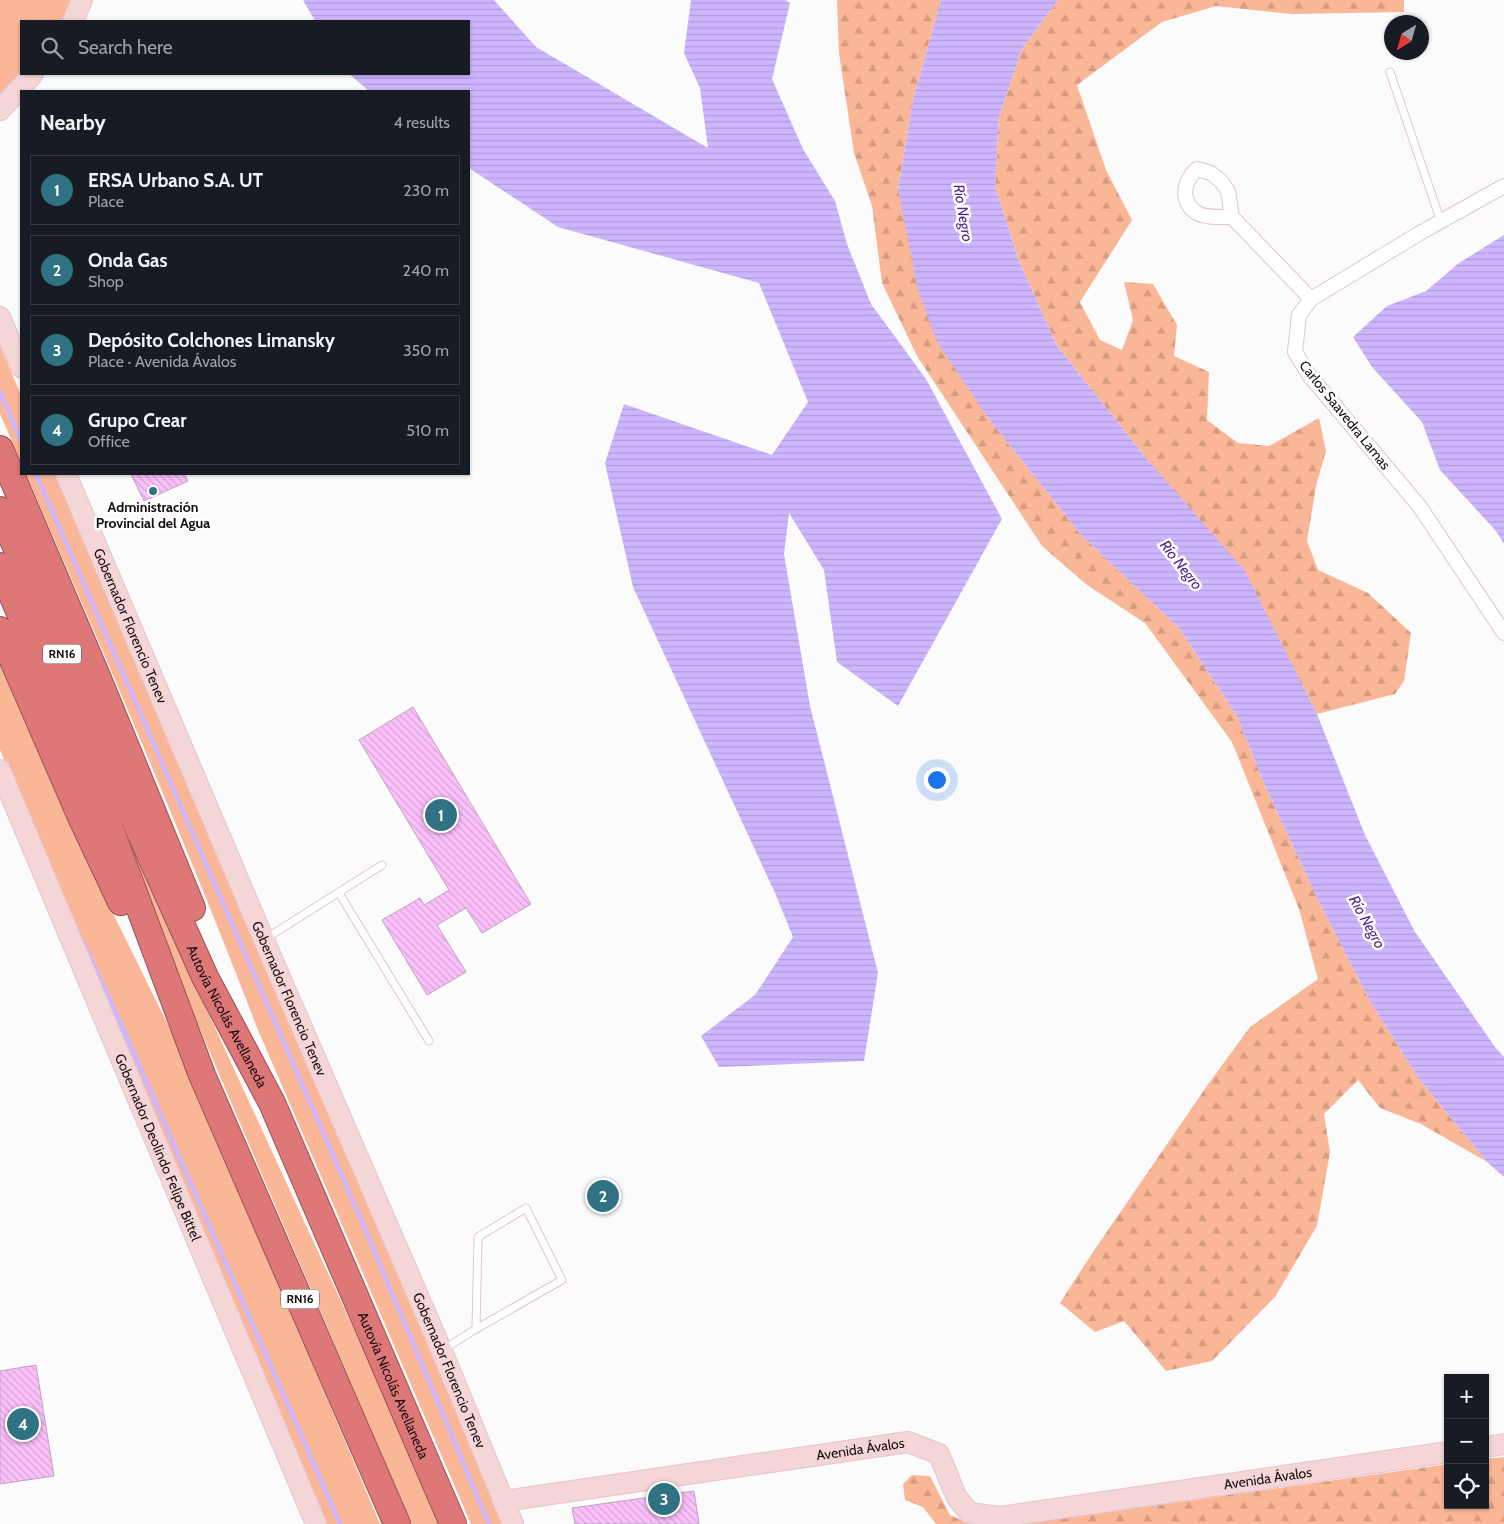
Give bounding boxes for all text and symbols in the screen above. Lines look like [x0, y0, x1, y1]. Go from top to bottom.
north arrow [1384, 15, 1429, 60]
search box [20, 20, 470, 75]
icon: search [38, 34, 66, 62]
text: Search here [78, 36, 172, 59]
text: Nearby [40, 110, 106, 135]
text: 4 results [393, 113, 450, 132]
text: ERSA Urbano S.A. UT [88, 169, 263, 192]
text: 1 [54, 181, 60, 200]
text: 230 m [403, 181, 449, 200]
water label: Río Negro [950, 183, 976, 243]
text: Place [88, 192, 124, 211]
text: Onda Gas [88, 249, 168, 272]
text: 2 [53, 261, 61, 280]
text: 240 m [403, 261, 449, 280]
text: Shop [88, 272, 124, 291]
text: Depósito Colchones Limansky [88, 329, 335, 352]
text: 3 [53, 341, 61, 360]
text: 350 m [403, 341, 449, 360]
text: Place · Avenida Ávalos [88, 352, 236, 371]
street label: Carlos Saavedra Lamas [1295, 357, 1395, 473]
text: Grupo Crear [88, 409, 186, 432]
text: 4 [52, 421, 62, 440]
text: 510 m [406, 421, 449, 440]
text: Office [88, 432, 130, 451]
marker: Administración Provincial del Agua [147, 485, 159, 497]
place label: Administración Provincial del Agua [96, 498, 210, 532]
water label: Río Negro [1156, 537, 1206, 594]
street label: Gobernador Florencio Tenev [90, 545, 172, 706]
road number: RN16 [43, 644, 81, 664]
your location [924, 767, 950, 793]
pin: 1 [425, 796, 457, 834]
water label: Río Negro [1345, 892, 1389, 952]
street label: Gobernador Florencio Tenev [248, 918, 331, 1079]
street label: Autovía Nicolás Avellaneda [183, 942, 271, 1091]
street label: Gobernador Deolindo Felipe Bittel [111, 1051, 206, 1244]
pin: 2 [587, 1177, 619, 1215]
road number: RN16 [281, 1290, 319, 1308]
street label: Gobernador Florencio Tenev [409, 1290, 490, 1451]
street label: Autovía Nicolás Avellaneda [354, 1309, 433, 1462]
map controls [1444, 1374, 1489, 1509]
button: + [1444, 1374, 1489, 1419]
pin: 4 [7, 1405, 39, 1443]
button: − [1444, 1419, 1489, 1464]
street label: Avenida Ávalos [815, 1434, 906, 1464]
street label: Avenida Ávalos [1222, 1463, 1313, 1493]
button: locate [1444, 1464, 1489, 1509]
pin: 3 [648, 1480, 680, 1518]

